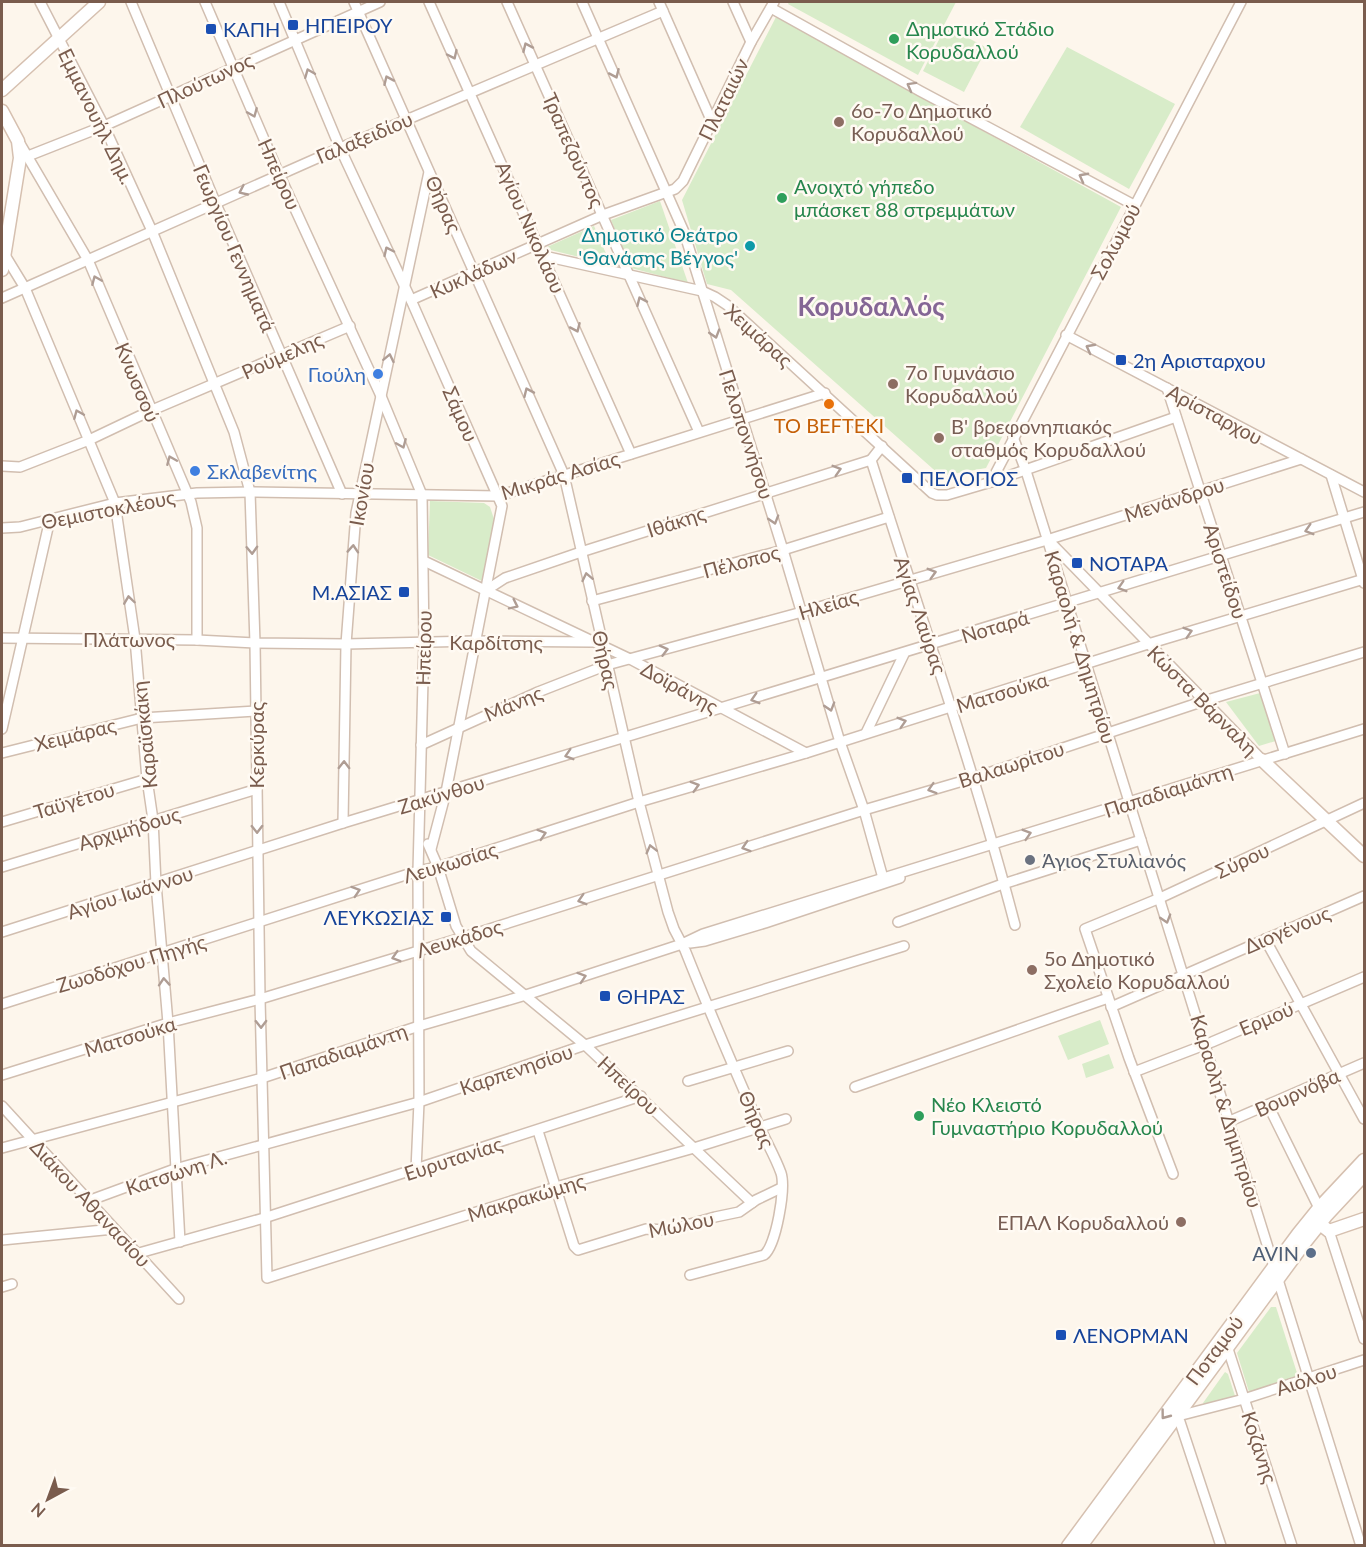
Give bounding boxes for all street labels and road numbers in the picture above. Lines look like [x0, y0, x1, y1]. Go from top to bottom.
street label: Εμμανουήλ Δημ. [54, 44, 140, 188]
street label: Πλούτωνος [153, 47, 257, 113]
street label: Πλαταιών [693, 54, 753, 144]
street label: Τραπεζούντος [538, 89, 610, 211]
street label: Γαλαξειδίου [312, 106, 416, 168]
street label: Ηπείρου [254, 135, 306, 213]
street label: Αγίου Νικολάου [491, 157, 571, 297]
street label: Γεωργίου Γεννηματά [189, 161, 281, 336]
street label: Θήρας [421, 172, 467, 236]
street label: Σολωμού [1085, 199, 1145, 283]
street label: Κυκλάδων [426, 243, 520, 303]
street label: Χειμάρας [720, 298, 798, 372]
street label: Ρούμελης [238, 326, 326, 384]
street label: Κνωσσού [111, 339, 165, 425]
street label: Πελοποννήσου [715, 366, 779, 502]
street label: Αρίσταρχου [1163, 379, 1267, 449]
street label: Σάμου [438, 383, 484, 445]
street label: Μικράς Ασίας [498, 446, 622, 504]
street label: Ικονίου [344, 460, 378, 528]
street label: Μενάνδρου [1121, 472, 1227, 526]
street label: Θεμιστοκλέους [39, 484, 177, 534]
street label: Ιθάκης [644, 500, 708, 542]
street label: Αριστείδου [1199, 520, 1253, 622]
street label: Πέλοπος [700, 539, 782, 583]
street label: Καραολή & Δημητρίου [1040, 547, 1122, 747]
street label: Αγίας Λαύρας [890, 553, 952, 677]
street label: Ηλείας [795, 584, 861, 624]
street label: Νοταρά [958, 604, 1032, 648]
street label: Ηπείρου [410, 610, 436, 686]
street label: Πλάτωνος [83, 627, 175, 651]
street label: Θήρας [588, 628, 624, 692]
street label: Καρδίτσης [449, 630, 543, 654]
street label: Κώστα Βάρναλη [1143, 640, 1263, 760]
street label: Δοϊράνης [637, 656, 723, 718]
street label: Ματσούκα [953, 667, 1051, 717]
street label: Καραϊσκάκη [126, 680, 162, 790]
street label: Μάνης [480, 680, 546, 726]
street label: Κερκύρας [244, 702, 268, 788]
street label: Χειμάρας [32, 712, 118, 756]
street label: Βαλαωρίτου [955, 736, 1067, 792]
street label: Παπαδιαμάντη [1101, 758, 1235, 822]
street label: Ζακύνθου [395, 769, 487, 819]
street label: Ταϋγέτου [31, 776, 117, 824]
street label: Αρχιμήδους [75, 801, 183, 855]
street label: Λευκωσίας [400, 836, 500, 888]
street label: Σύρου [1211, 837, 1273, 883]
street label: Αγίου Ιωάννου [64, 860, 196, 924]
street label: Διογένους [1240, 900, 1334, 958]
street label: Λeυκάδος [413, 914, 505, 962]
street label: Ζωοδόχου Πηγής [53, 929, 209, 997]
street label: Ερμού [1235, 996, 1297, 1040]
street label: Ματσούκα [81, 1011, 179, 1061]
street label: Καραολή & Δημητρίου [1186, 1011, 1268, 1211]
street label: Παπαδιαμάντη [276, 1018, 410, 1084]
street label: Καρπενησίου [456, 1038, 576, 1100]
street label: Ηπείρου [593, 1051, 665, 1119]
street label: Βουρνόβα [1251, 1063, 1343, 1121]
street label: Θήρας [734, 1087, 780, 1151]
street label: Ευρυτανίας [401, 1131, 505, 1185]
street label: Διάκου Αθανασίου [26, 1134, 156, 1272]
street label: Κατσώνη Λ. [122, 1144, 230, 1200]
street label: Μακρακώμης [465, 1168, 587, 1226]
street label: Μώλου [646, 1206, 716, 1242]
street label: Ποταμού [1180, 1310, 1248, 1390]
street label: Αιόλου [1273, 1358, 1339, 1400]
street label: Κοζάνης [1237, 1408, 1283, 1486]

